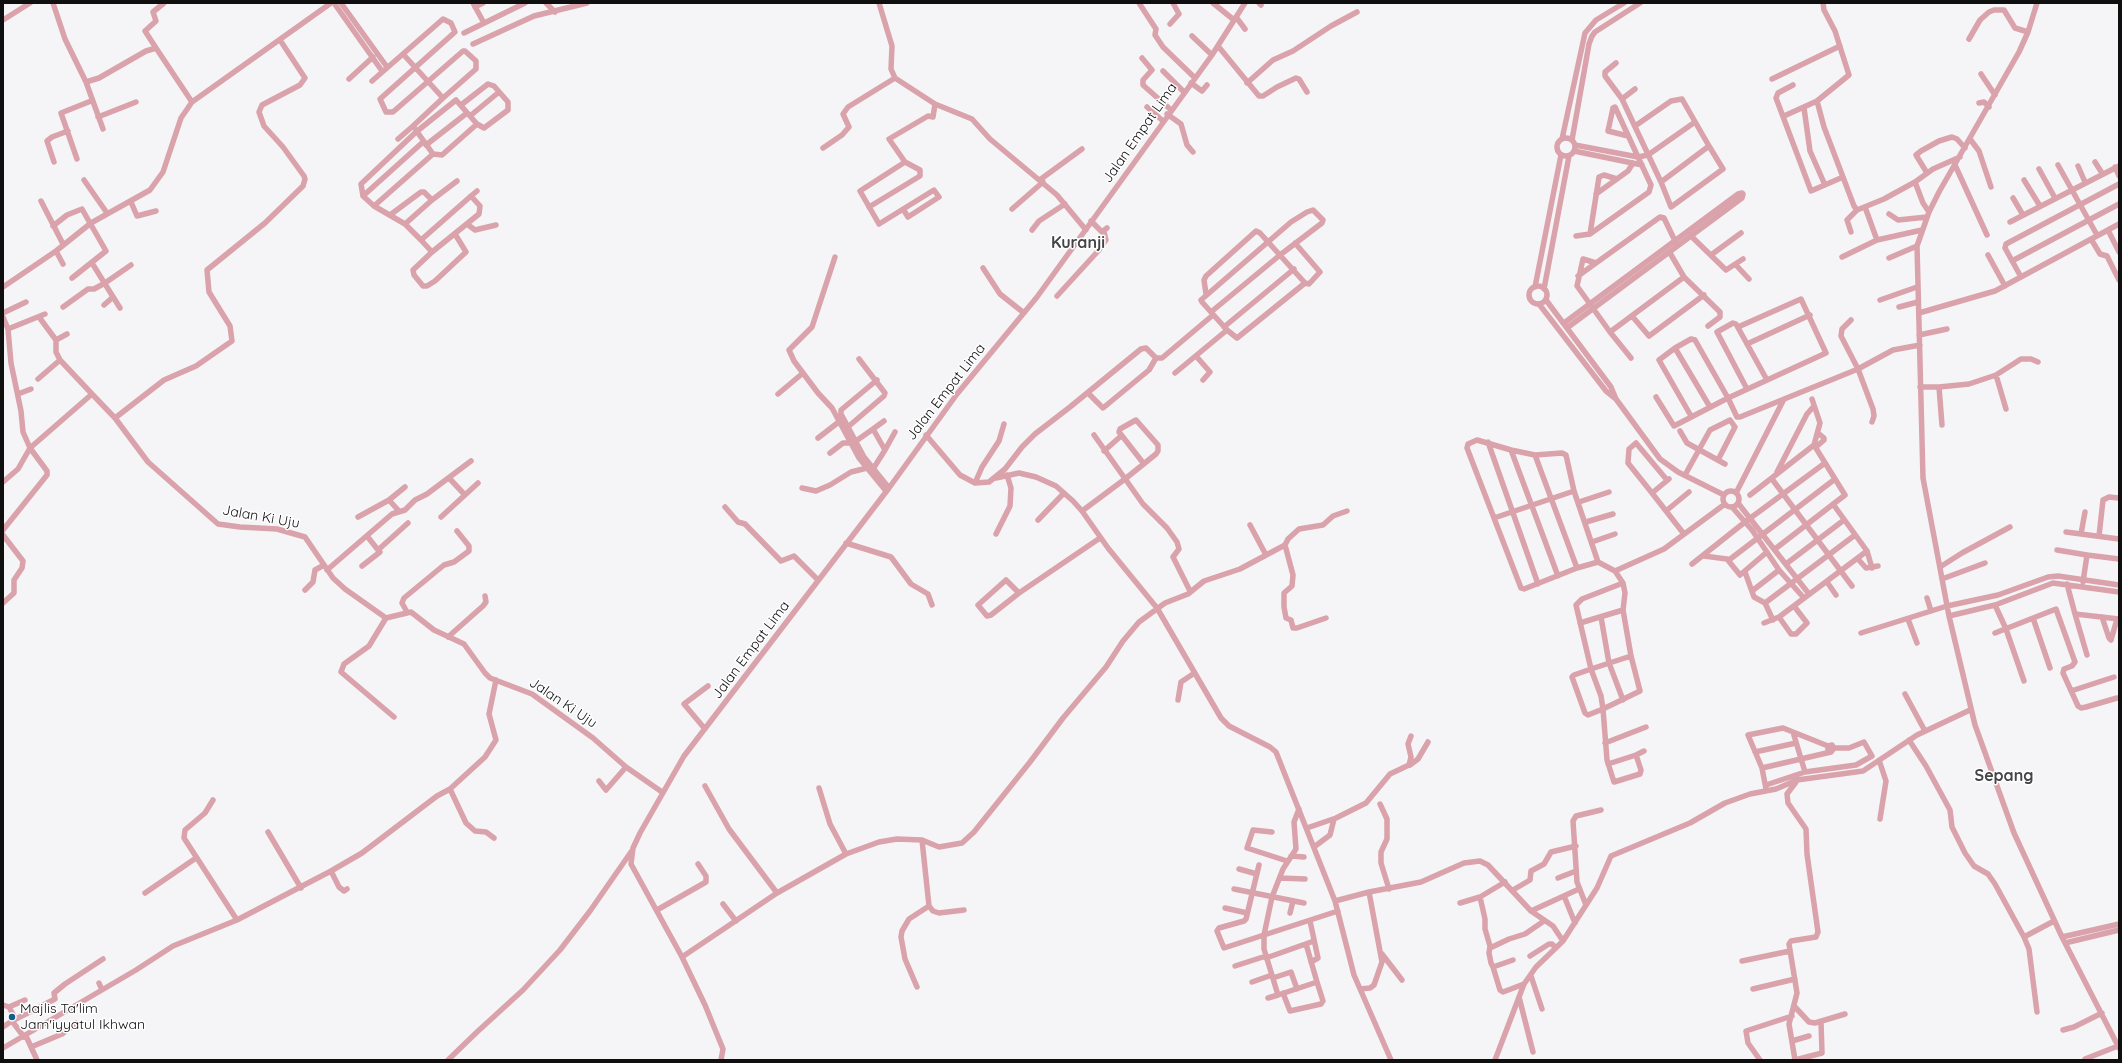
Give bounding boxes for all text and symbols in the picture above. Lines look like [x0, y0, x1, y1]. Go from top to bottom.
street label: Jalan Empat Lima [1099, 80, 1181, 186]
district label: Kuranji [1051, 233, 1105, 253]
street label: Jalan Empat Lima [903, 340, 989, 444]
street label: Jalan Ki Uju [221, 502, 301, 532]
street label: Jalan Empat Lima [709, 598, 793, 702]
street label: Jalan Ki Uju [526, 674, 600, 732]
district label: Sepang [1975, 766, 2033, 786]
place label: Majlis Ta'lim Jam'iyyatul Ikhwan [20, 1001, 145, 1034]
marker: Majlis Ta'lim Jam'iyyatul Ikhwan [7, 1012, 17, 1022]

